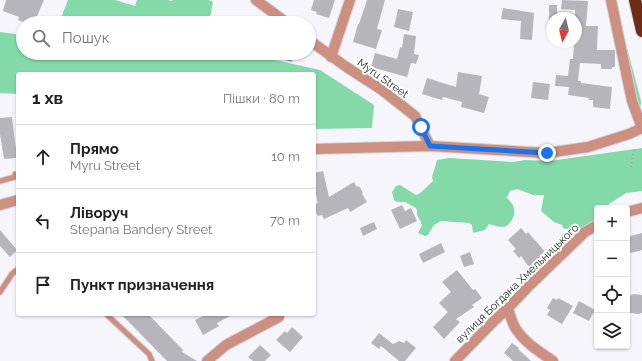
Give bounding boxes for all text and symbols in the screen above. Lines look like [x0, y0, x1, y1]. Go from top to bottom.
north arrow [546, 12, 582, 48]
search box [16, 16, 316, 60]
icon: search [30, 27, 52, 49]
text: Пошук [62, 29, 110, 47]
street label: Myru Street [355, 56, 411, 101]
text: 1 хв [32, 88, 63, 108]
text: Пішки · 80 m [223, 91, 300, 106]
route start [412, 118, 430, 136]
text: Прямо [70, 140, 119, 158]
route end [538, 144, 556, 162]
icon: ahead [32, 146, 54, 168]
text: 10 m [271, 149, 300, 164]
text: Myru Street [70, 158, 140, 173]
text: Ліворуч [70, 204, 128, 222]
map controls [594, 205, 630, 349]
button: + [594, 205, 630, 241]
icon: left [32, 210, 54, 232]
text: 70 m [270, 213, 300, 228]
street label: вулиця Богдана Хмельницького [453, 221, 582, 346]
text: Stepana Bandery Street [70, 222, 212, 237]
button: − [594, 241, 630, 277]
icon: arrive [32, 274, 54, 296]
text: Пункт призначення [70, 276, 214, 294]
button: locate [594, 277, 630, 313]
button: layers [594, 313, 630, 349]

